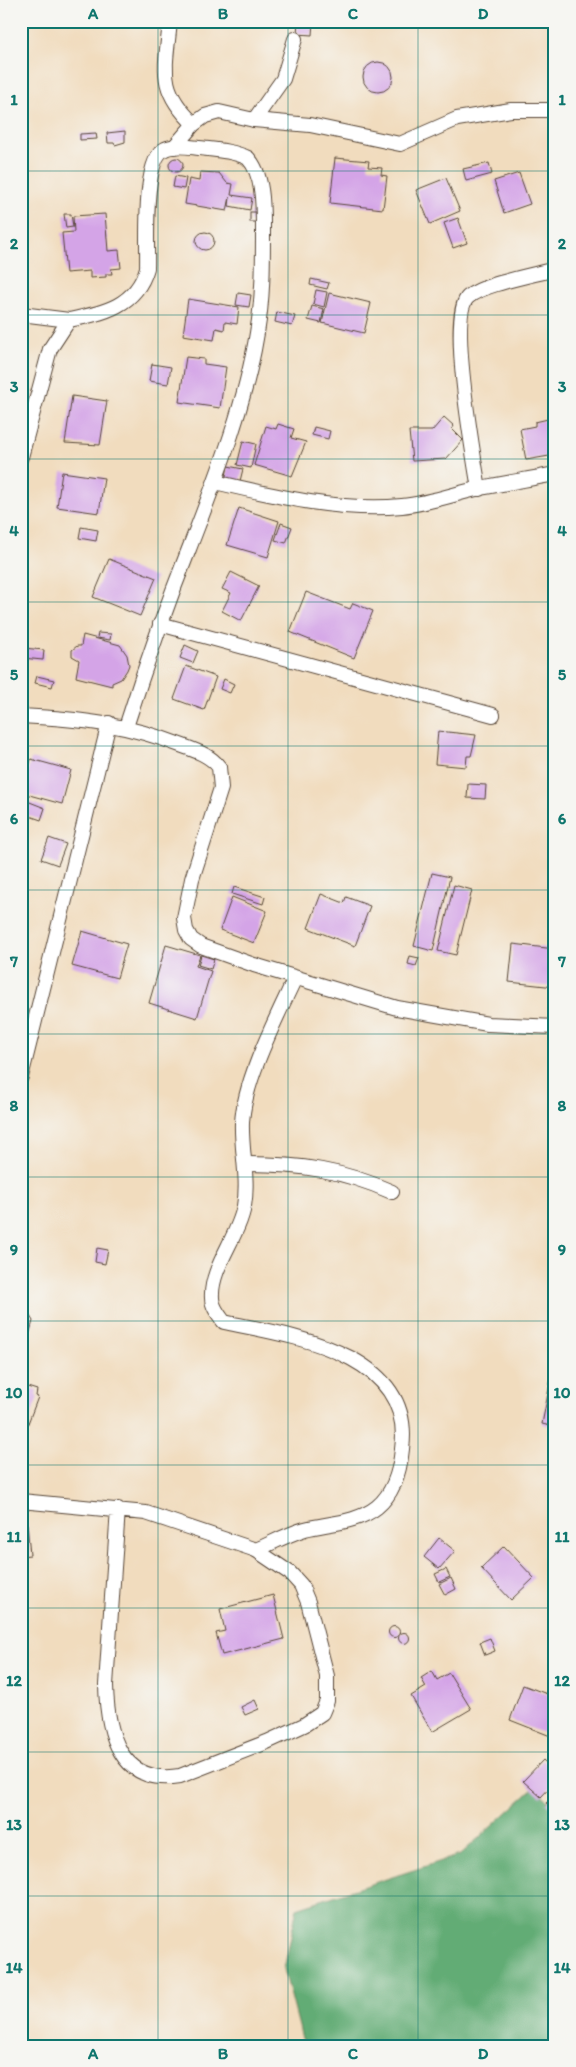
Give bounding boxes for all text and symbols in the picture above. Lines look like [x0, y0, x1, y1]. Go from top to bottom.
text: A [87, 4, 99, 23]
text: B [218, 4, 229, 23]
text: C [348, 4, 359, 23]
text: D [478, 4, 489, 23]
text: 1 [10, 90, 18, 109]
text: 1 [558, 90, 566, 109]
text: 2 [10, 234, 19, 253]
text: 2 [558, 234, 567, 253]
text: 3 [10, 377, 19, 396]
text: 3 [558, 377, 567, 396]
text: 4 [9, 521, 19, 540]
text: 4 [557, 521, 567, 540]
text: 5 [10, 665, 19, 684]
text: 5 [558, 665, 567, 684]
text: 6 [10, 809, 19, 828]
text: 6 [558, 809, 567, 828]
text: 7 [9, 952, 18, 971]
text: 7 [557, 952, 566, 971]
text: 8 [10, 1096, 19, 1115]
text: 8 [558, 1096, 567, 1115]
text: 9 [10, 1240, 18, 1259]
text: 9 [558, 1240, 566, 1259]
text: 10 [5, 1383, 23, 1402]
text: 10 [553, 1383, 571, 1402]
text: 11 [7, 1527, 22, 1546]
text: 11 [555, 1527, 570, 1546]
text: 12 [6, 1671, 23, 1690]
text: 12 [554, 1671, 571, 1690]
text: 13 [6, 1815, 22, 1834]
text: 13 [554, 1815, 570, 1834]
text: 14 [5, 1958, 23, 1977]
text: 14 [553, 1958, 571, 1977]
text: A [87, 2044, 99, 2063]
text: B [218, 2044, 229, 2063]
text: C [348, 2044, 359, 2063]
text: D [478, 2044, 489, 2063]

